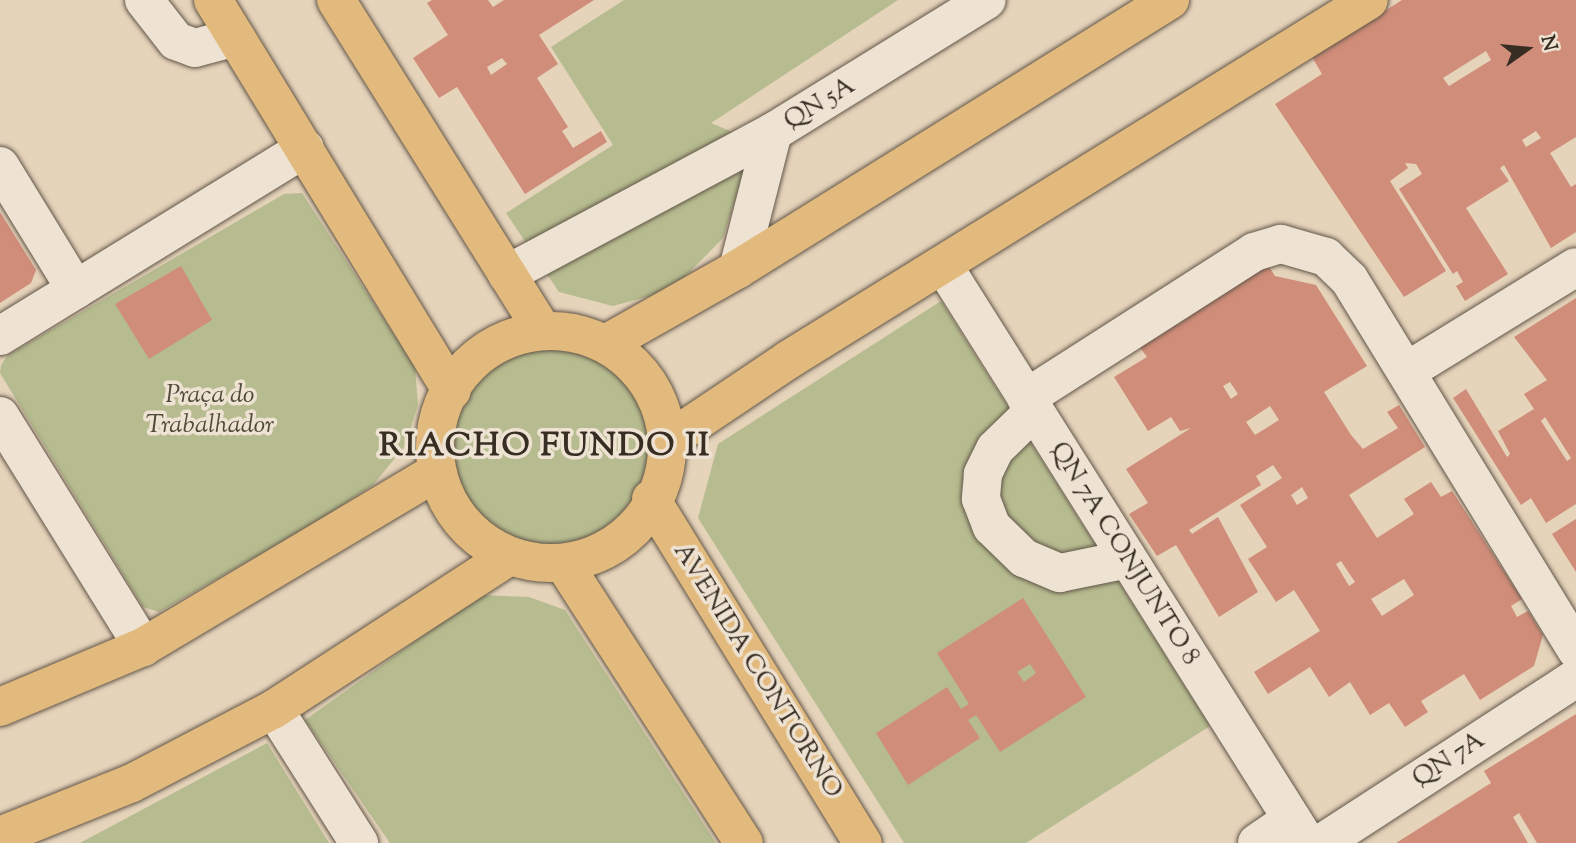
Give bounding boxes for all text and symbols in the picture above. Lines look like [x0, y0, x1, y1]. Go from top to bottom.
north arrow [1492, 14, 1562, 84]
text: N [1533, 33, 1563, 54]
street label: QN 5A [779, 71, 861, 137]
park label: Praça do Trabalhador [146, 380, 274, 442]
district label: RIACHO FUNDO II [381, 428, 709, 468]
street label: QN 7A CONJUNTO 8 [1043, 437, 1205, 671]
street label: AVENIDA CONTORNO [666, 538, 848, 804]
street label: QN 7A [1407, 725, 1491, 795]

